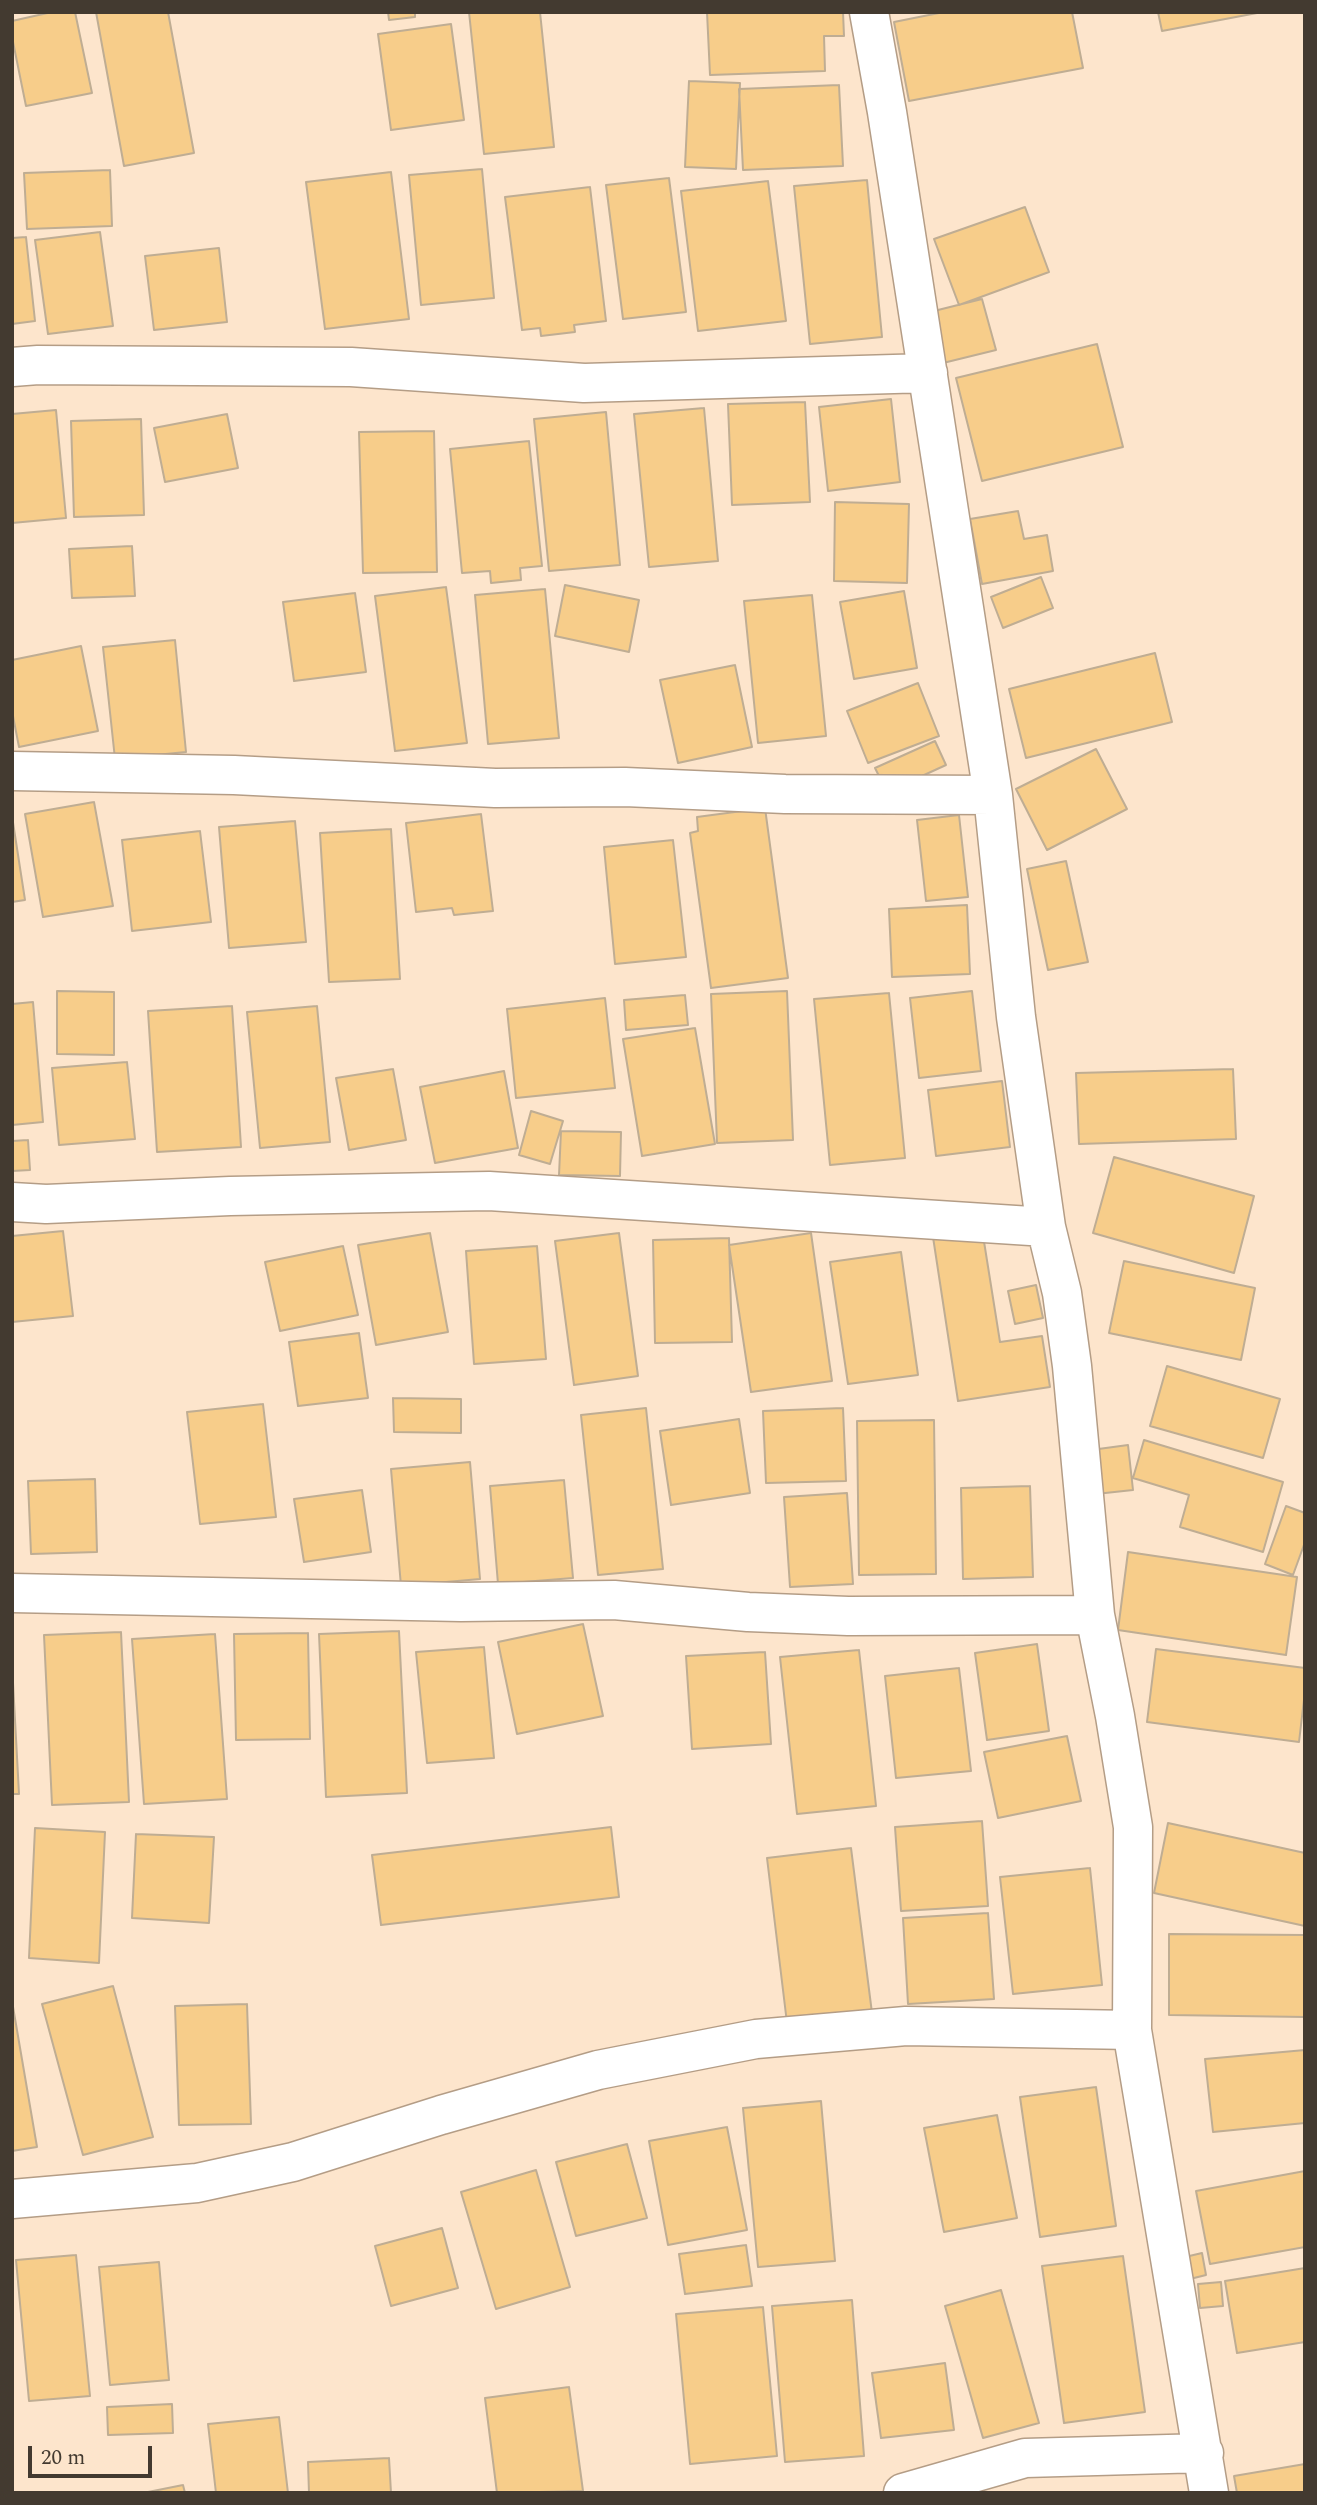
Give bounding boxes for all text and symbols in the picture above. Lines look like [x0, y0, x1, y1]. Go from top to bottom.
scale bar [32, 2432, 156, 2476]
text: 20 m [41, 2442, 85, 2474]

